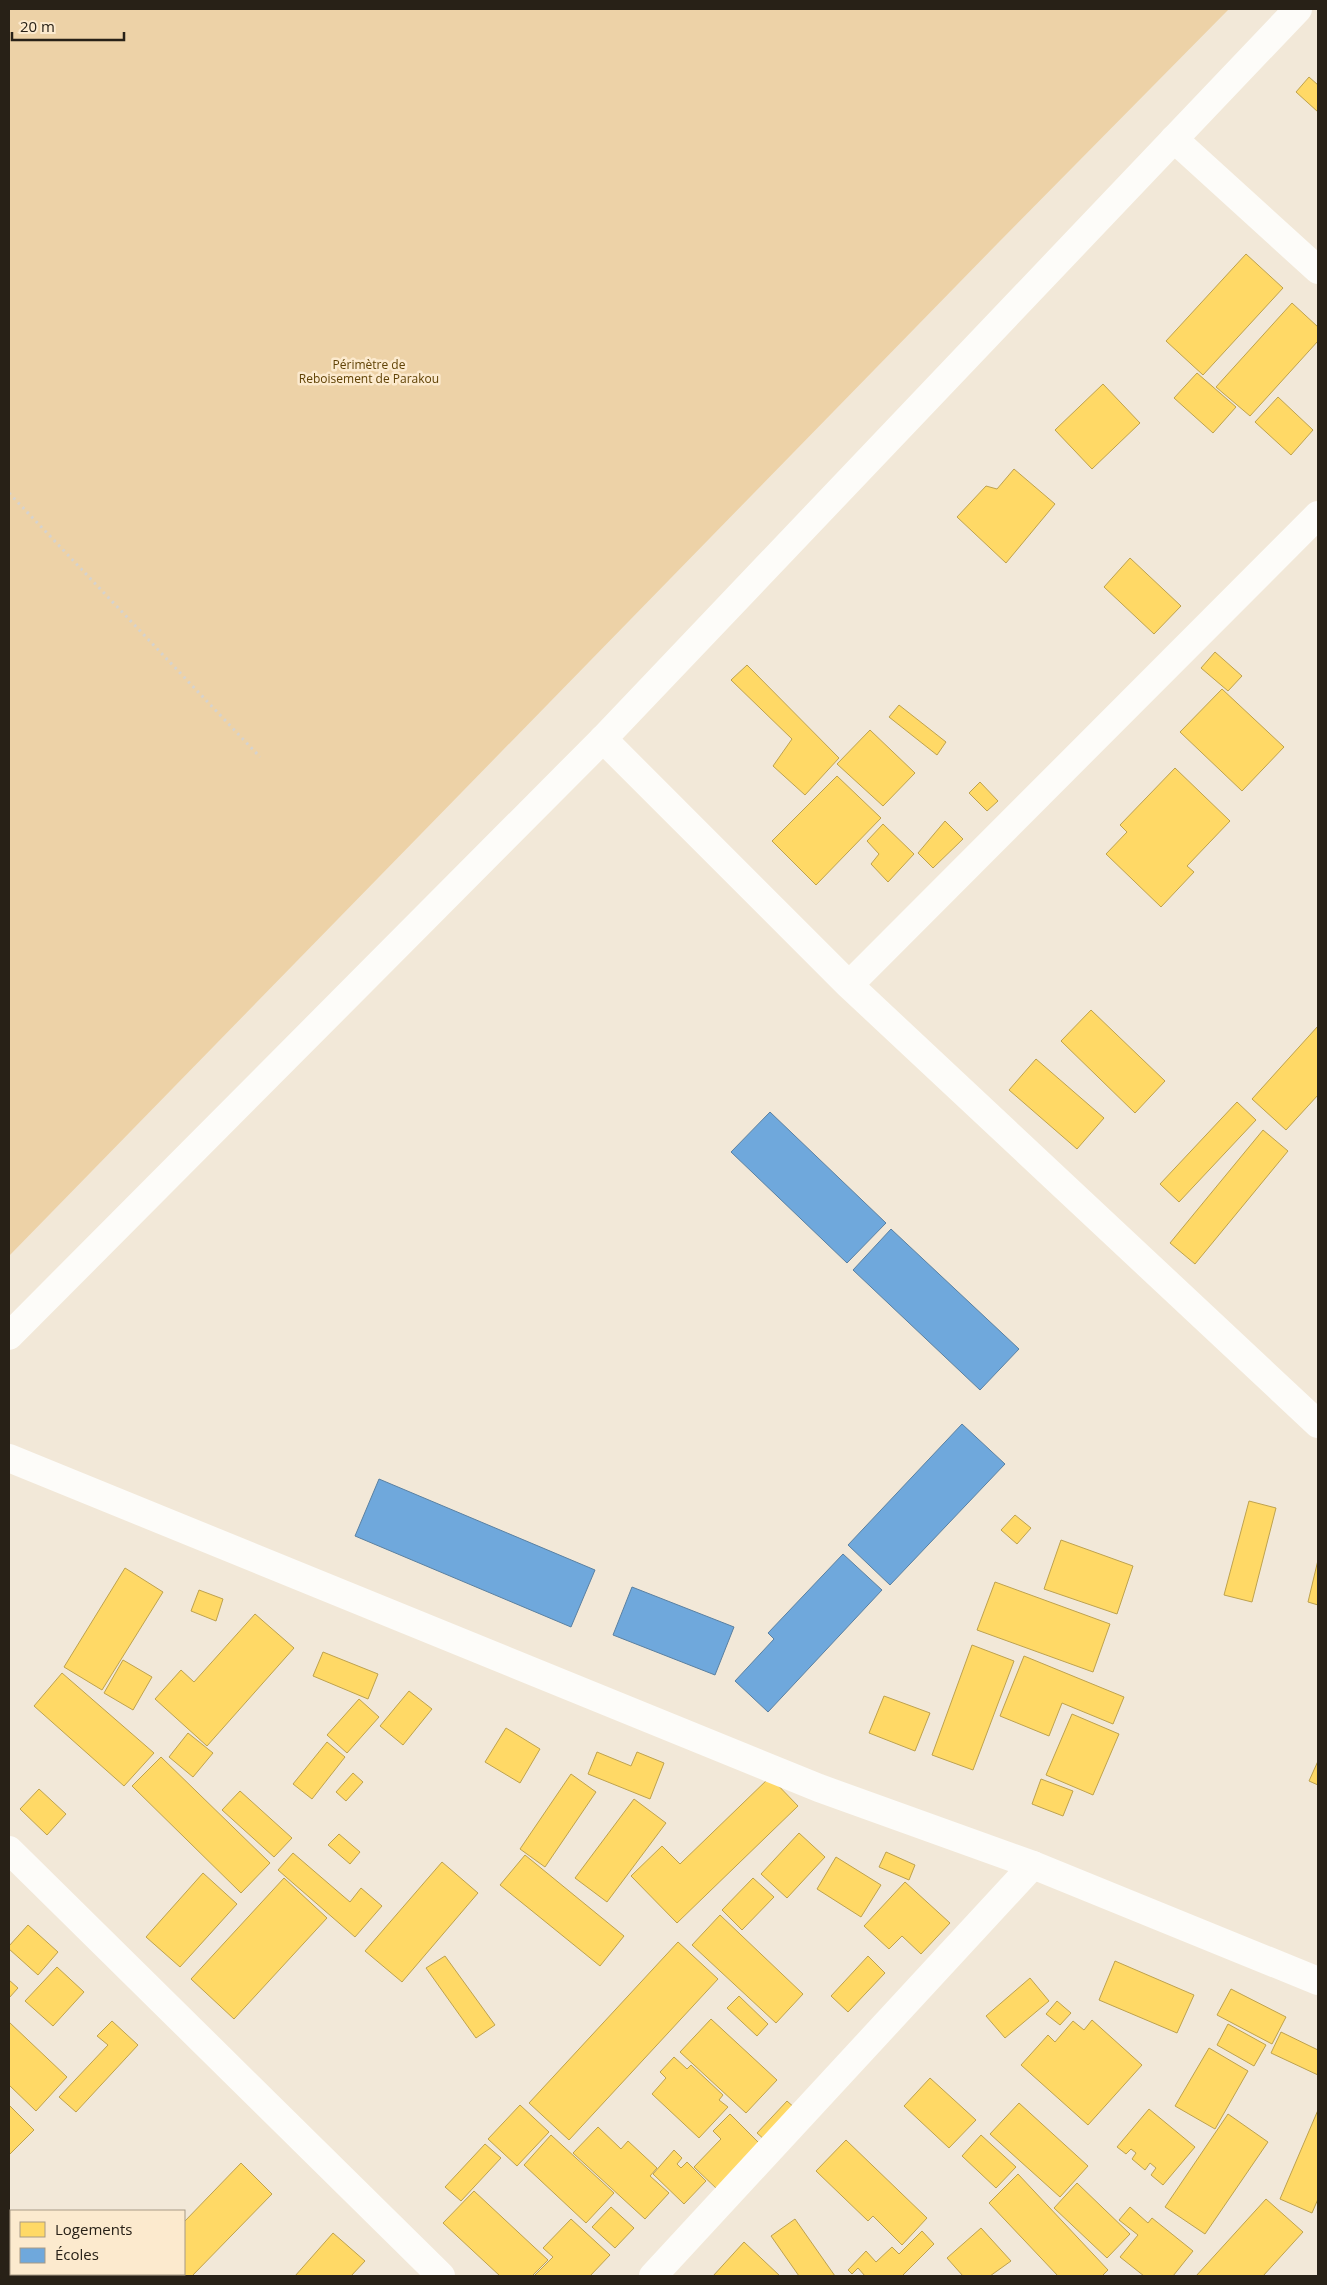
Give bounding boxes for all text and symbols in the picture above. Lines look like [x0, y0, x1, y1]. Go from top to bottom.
scale bar [12, 10, 125, 42]
text: 20 m [20, 16, 55, 36]
park label: Périmètre de Reboisement de Parakou [299, 356, 439, 387]
legend [10, 2210, 185, 2275]
text: Logements [55, 2219, 132, 2239]
text: Écoles [55, 2244, 99, 2264]

